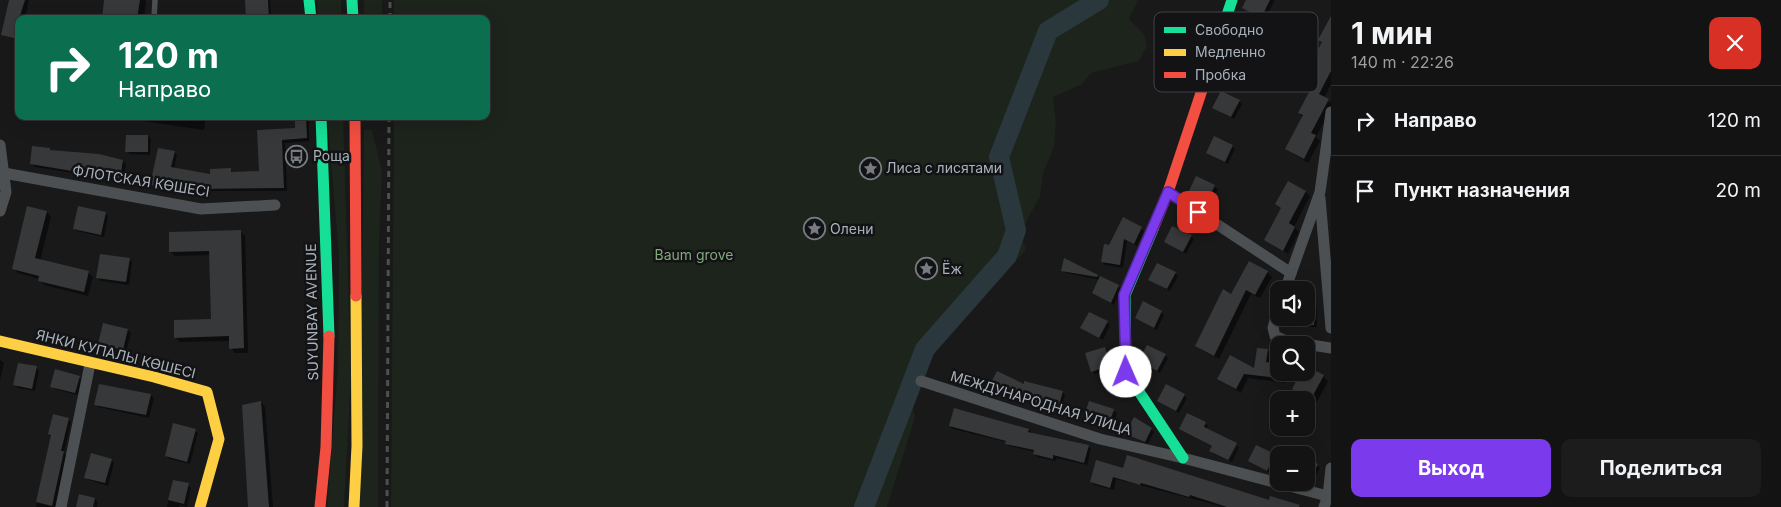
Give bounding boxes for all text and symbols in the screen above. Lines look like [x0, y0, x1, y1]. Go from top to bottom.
legend [1154, 12, 1318, 92]
text: 1 мин [1351, 15, 1433, 51]
button: close [1709, 17, 1761, 69]
text: Свободно [1195, 21, 1264, 38]
text: 120 m [118, 34, 219, 76]
icon: right [35, 35, 100, 100]
text: Медленно [1195, 43, 1266, 60]
text: 140 m · 22:26 [1351, 52, 1454, 72]
text: Пробка [1195, 66, 1246, 83]
text: Направо [118, 76, 211, 102]
icon: right [1351, 107, 1379, 135]
text: Направо [1394, 109, 1477, 132]
text: 120 m [1708, 109, 1761, 132]
bus stop icon: Роща [285, 144, 309, 168]
place label: Роща [313, 147, 350, 164]
place icon: Лиса с лисятами [858, 156, 882, 180]
place label: Лиса с лисятами [886, 159, 1002, 176]
street label: ФЛОТСКАЯ КӨШЕСІ [71, 161, 211, 200]
icon: arrive [1351, 177, 1379, 205]
text: Пункт назначения [1394, 179, 1570, 202]
text: 20 m [1715, 179, 1761, 202]
pin [1177, 191, 1219, 233]
icon: arrive [1184, 198, 1212, 226]
place icon: Олени [802, 217, 826, 241]
place label: Олени [830, 220, 873, 237]
street label: SUYUNBAY AVENUE [302, 243, 321, 381]
park label: Baum grove [654, 246, 734, 263]
place icon: Ёж [914, 257, 938, 281]
place label: Ёж [942, 260, 962, 277]
map controls [1270, 281, 1315, 491]
button: sound [1270, 281, 1315, 326]
street label: ЯНКИ КУПАЛЫ КӨШЕСІ [35, 325, 198, 382]
button: search [1270, 336, 1315, 381]
position arrow [1099, 345, 1151, 397]
street label: МЕЖДУНАРОДНАЯ УЛИЦА [949, 367, 1134, 438]
button: + [1270, 391, 1315, 436]
button: Выход [1351, 439, 1551, 497]
button: Поделиться [1561, 439, 1761, 497]
button: − [1270, 446, 1315, 491]

